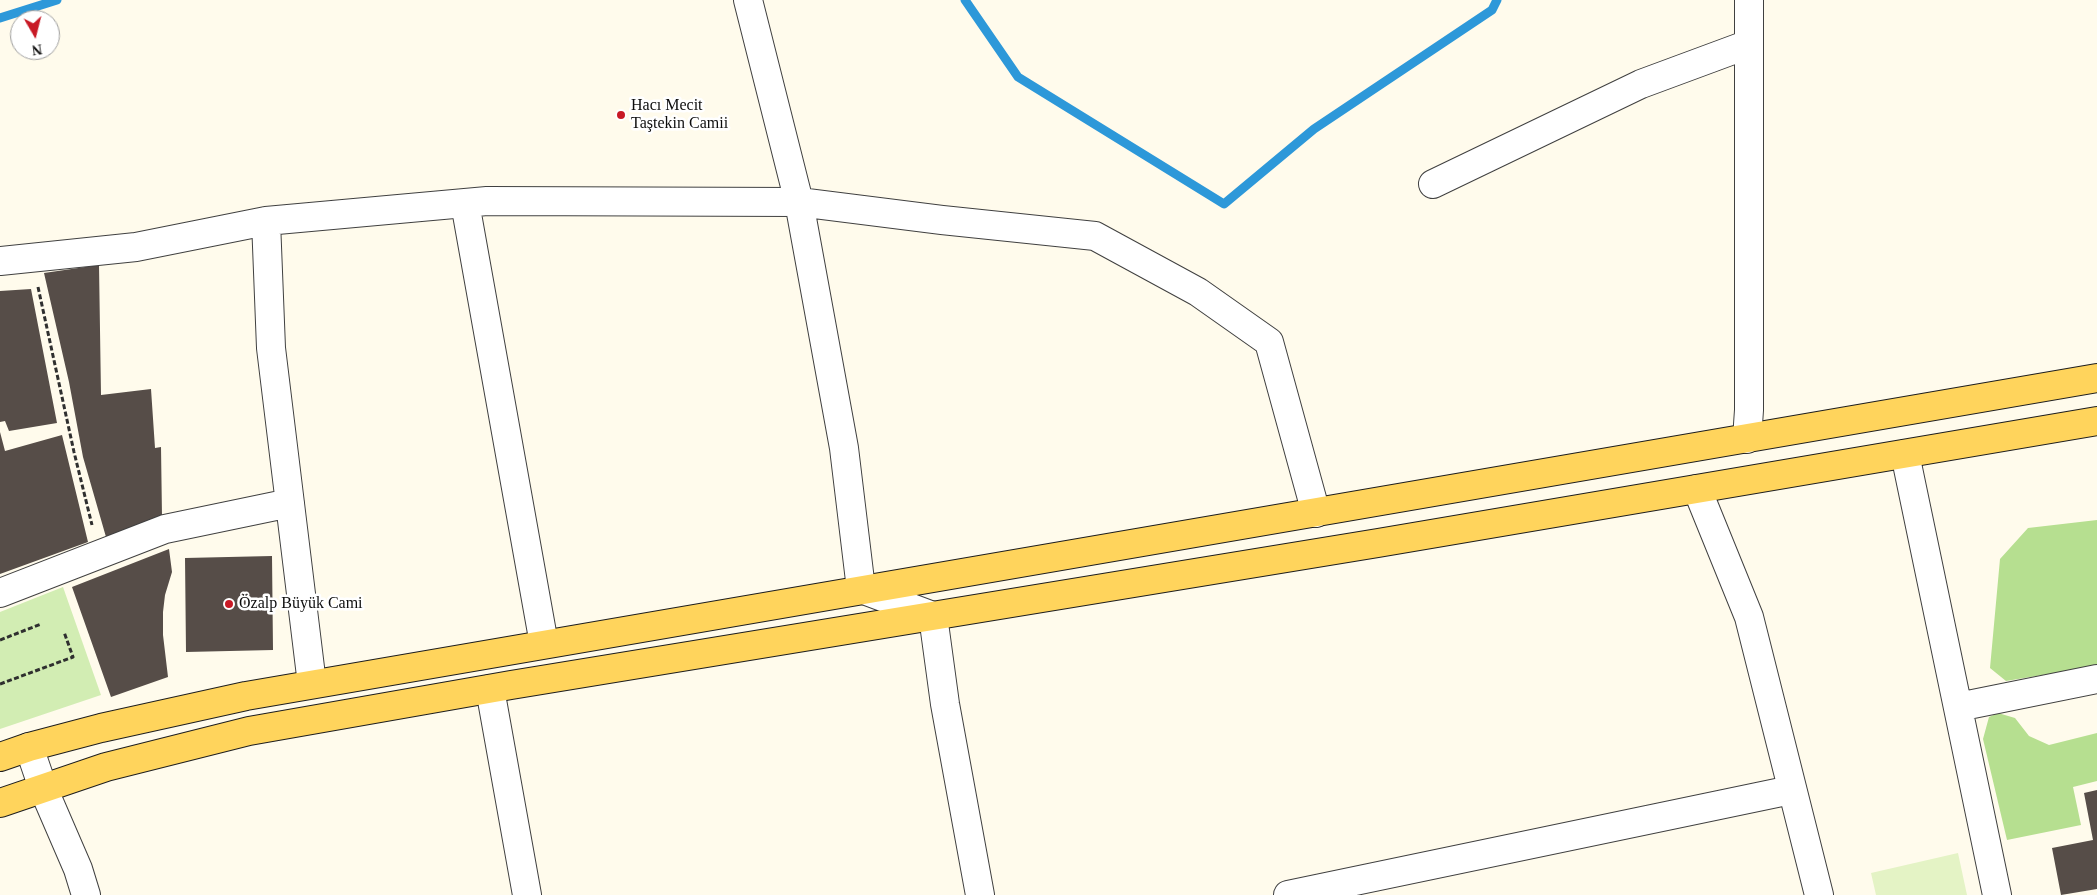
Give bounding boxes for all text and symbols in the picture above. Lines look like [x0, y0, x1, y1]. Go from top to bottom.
north arrow [10, 10, 60, 60]
text: N [31, 41, 43, 57]
place label: Hacı Mecit Taştekin Camii [631, 96, 728, 134]
marker: Hacı Mecit Taştekin Camii [615, 109, 627, 121]
place label: Özalp Büyük Cami [239, 594, 363, 614]
marker: Özalp Büyük Cami [223, 598, 235, 610]

